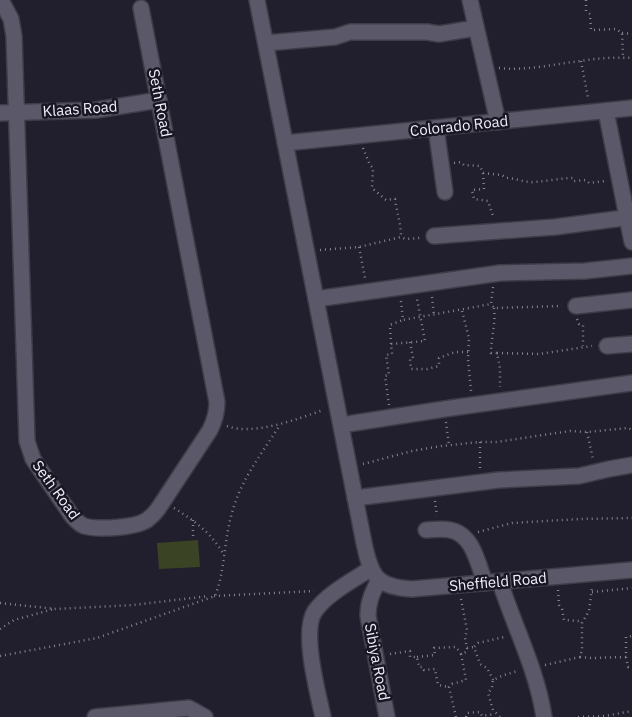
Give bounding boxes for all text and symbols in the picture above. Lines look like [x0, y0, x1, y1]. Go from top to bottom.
street label: Seth Road [145, 67, 176, 138]
street label: Klaas Road [42, 96, 118, 121]
street label: Colorado Road [409, 111, 509, 140]
street label: Seth Road [29, 456, 84, 523]
street label: Sheffield Road [448, 568, 548, 595]
street label: Sibiya Road [361, 622, 394, 702]

